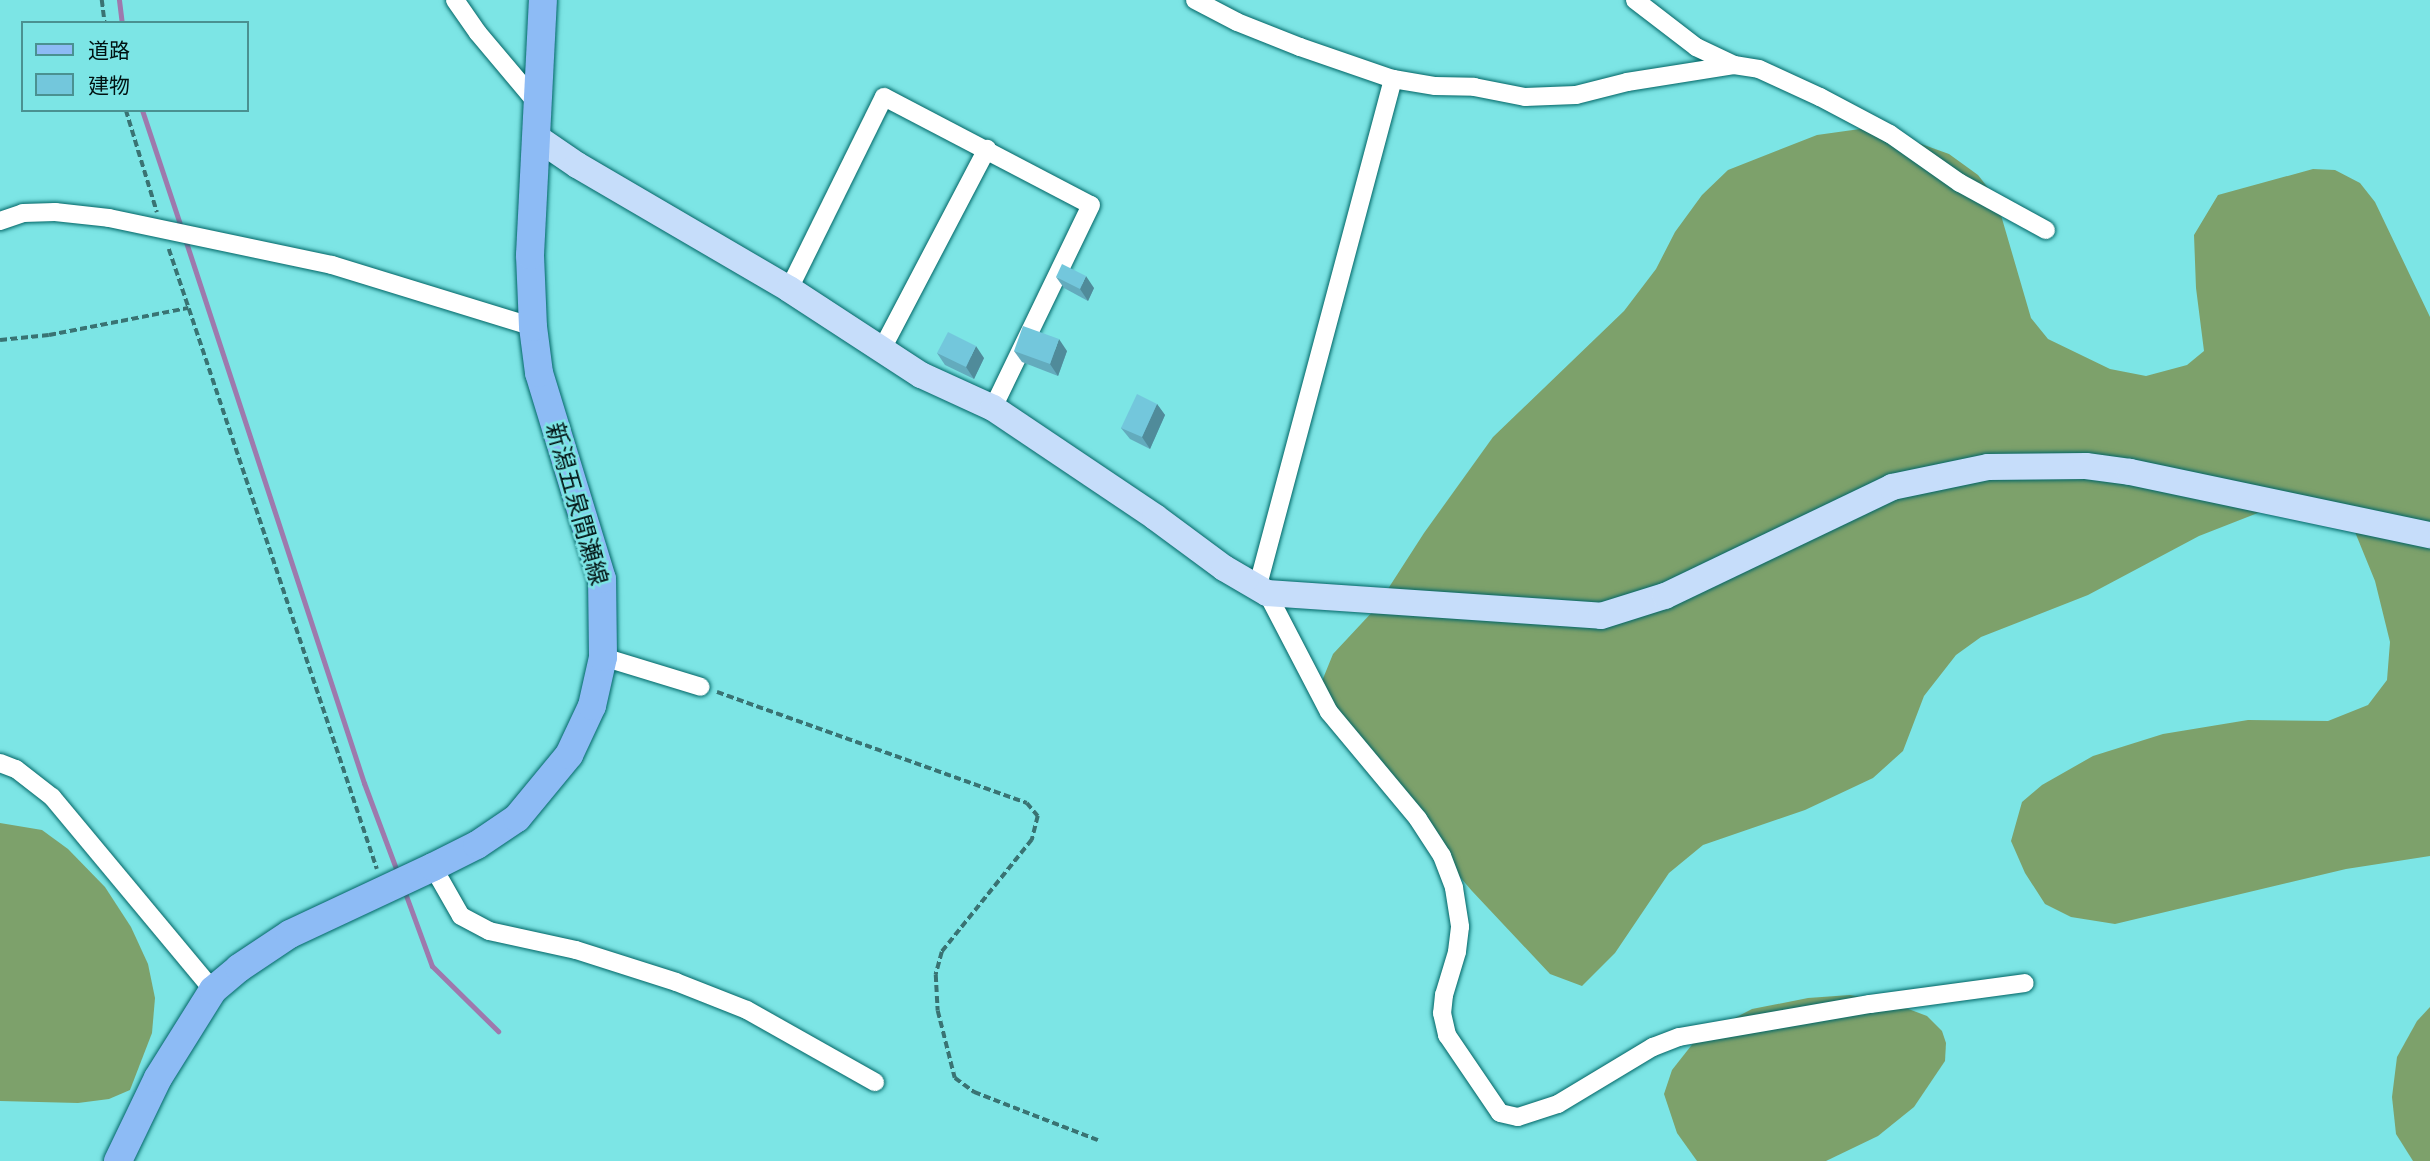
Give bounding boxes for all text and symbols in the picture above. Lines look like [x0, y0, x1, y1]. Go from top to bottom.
legend [21, 21, 248, 112]
text: 道路 [88, 36, 130, 65]
text: 建物 [88, 71, 130, 100]
street label: 新潟五泉間瀬線 [540, 419, 614, 589]

